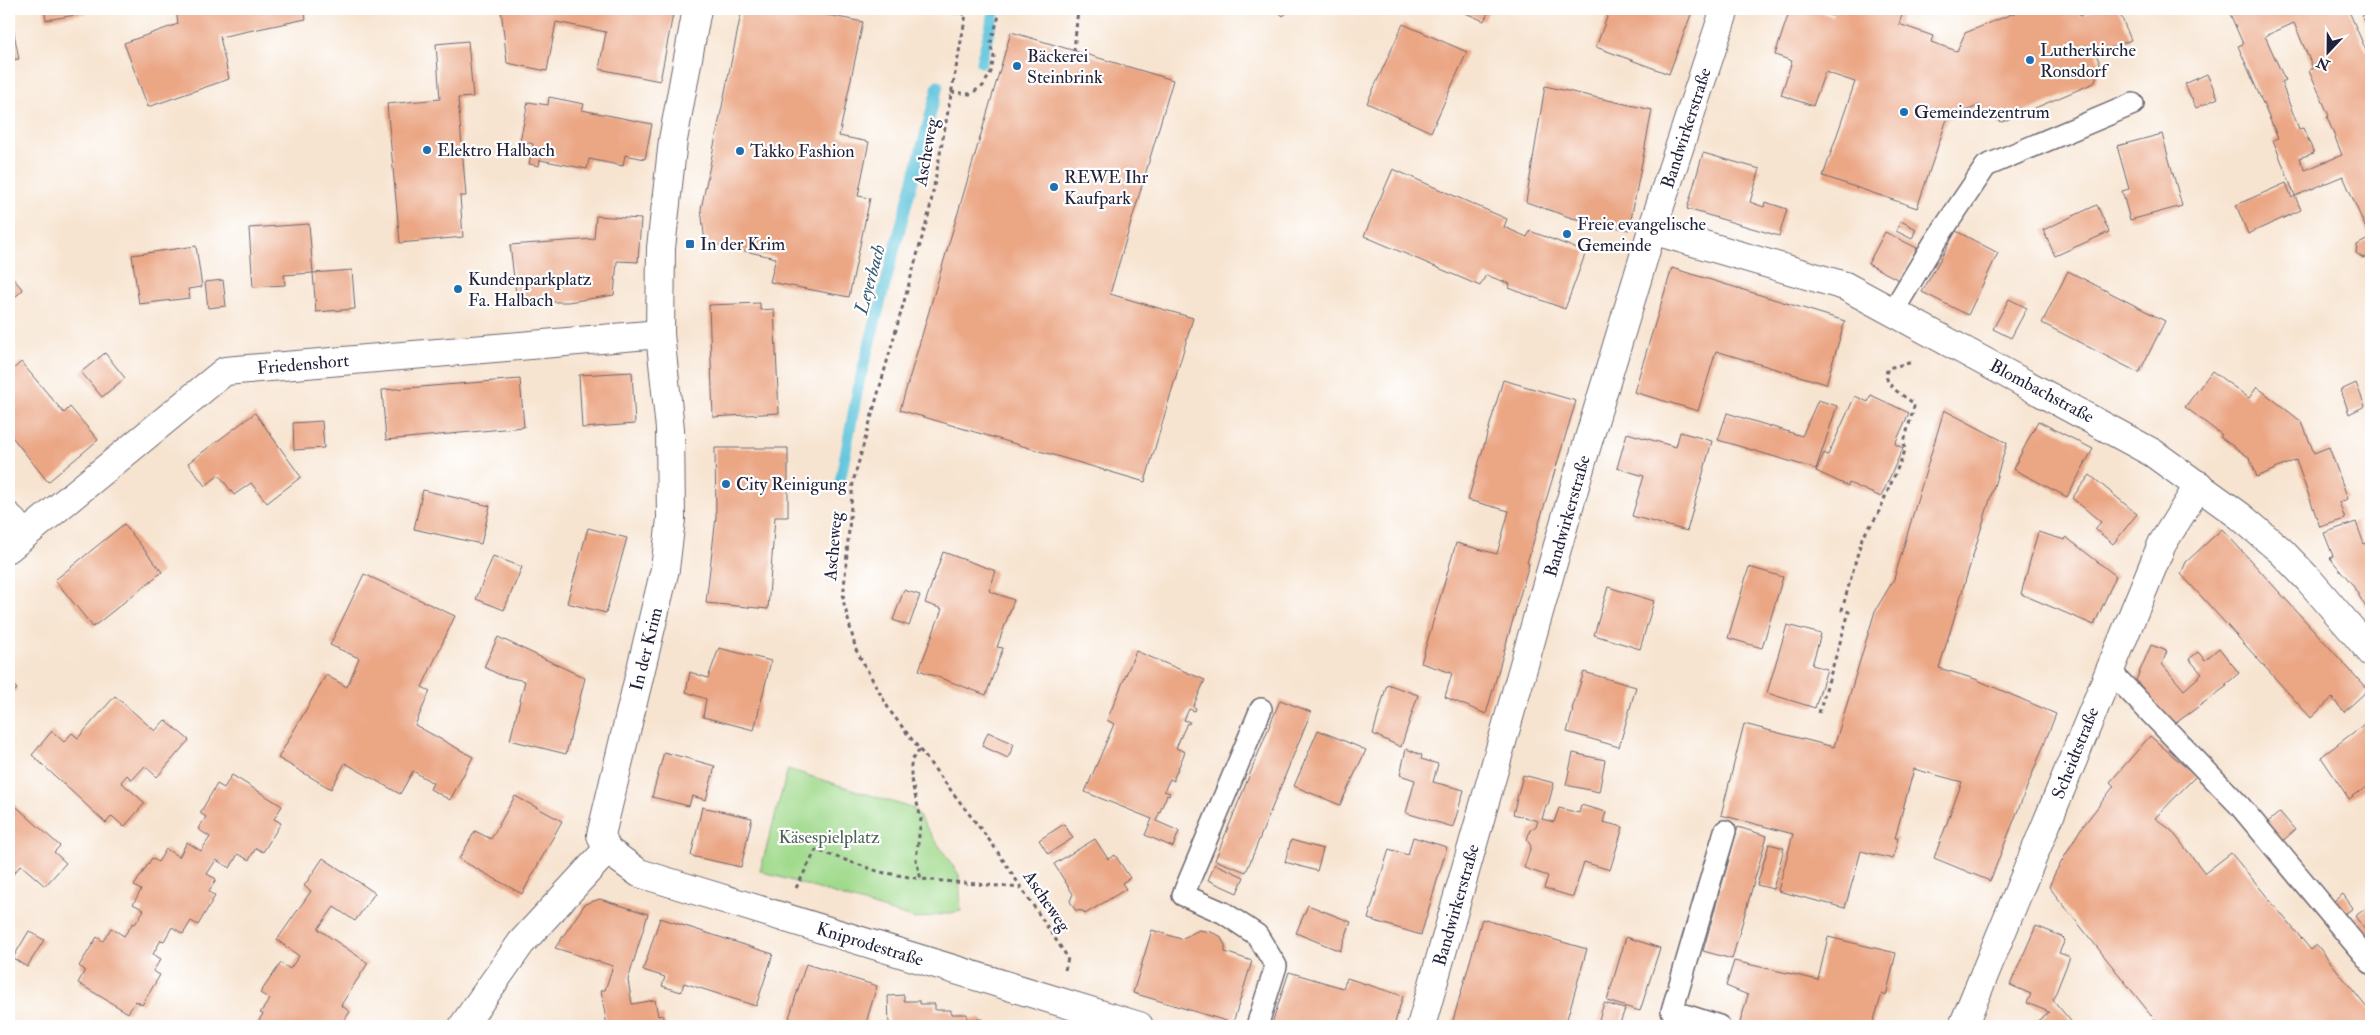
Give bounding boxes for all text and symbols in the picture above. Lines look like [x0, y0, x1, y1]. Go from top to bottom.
north arrow [2302, 28, 2352, 78]
place label: Lutherkirche Ronsdorf [2040, 39, 2136, 83]
place label: Bäckerei Steinbrink [1027, 45, 1103, 89]
text: N [2314, 53, 2333, 74]
marker: Lutherkirche Ronsdorf [2024, 54, 2036, 66]
marker: Bäckerei Steinbrink [1011, 60, 1023, 72]
street label: Bandwirkerstraße [1656, 64, 1717, 191]
place label: Gemeindezentrum [1914, 101, 2050, 124]
marker: Gemeindezentrum [1898, 106, 1910, 118]
street label: Ascheweg [909, 115, 944, 189]
place label: Elektro Halbach [437, 139, 556, 162]
place label: Takko Fashion [750, 140, 854, 163]
marker: Elektro Halbach [421, 144, 433, 156]
marker: Takko Fashion [734, 145, 746, 157]
place label: REWE Ihr Kaufpark [1064, 166, 1149, 210]
marker: REWE Ihr Kaufpark [1048, 181, 1060, 193]
place label: Freie evangelische Gemeinde [1577, 213, 1707, 257]
marker: Freie evangelische Gemeinde [1561, 228, 1573, 240]
place label: In der Krim [700, 233, 785, 256]
marker: In der Krim [684, 238, 696, 250]
water label: Leyerbach [849, 242, 891, 318]
place label: Kundenparkplatz Fa. Halbach [468, 268, 592, 312]
marker: Kundenparkplatz Fa. Halbach [452, 283, 464, 295]
street label: Friedenshort [256, 349, 350, 380]
street label: Blombachstraße [1986, 354, 2098, 429]
street label: Bandwirkerstraße [1539, 452, 1596, 580]
place label: City Reinigung [736, 473, 848, 496]
marker: City Reinigung [720, 478, 732, 490]
street label: Ascheweg [819, 509, 848, 583]
street label: In der Krim [625, 605, 668, 693]
street label: Scheidtstraße [2047, 704, 2104, 802]
park label: Käsespielplatz [778, 826, 880, 849]
street label: Bandwirkerstraße [1428, 841, 1485, 969]
street label: Ascheweg [1017, 865, 1076, 937]
street label: Kniprodestraße [814, 917, 927, 972]

